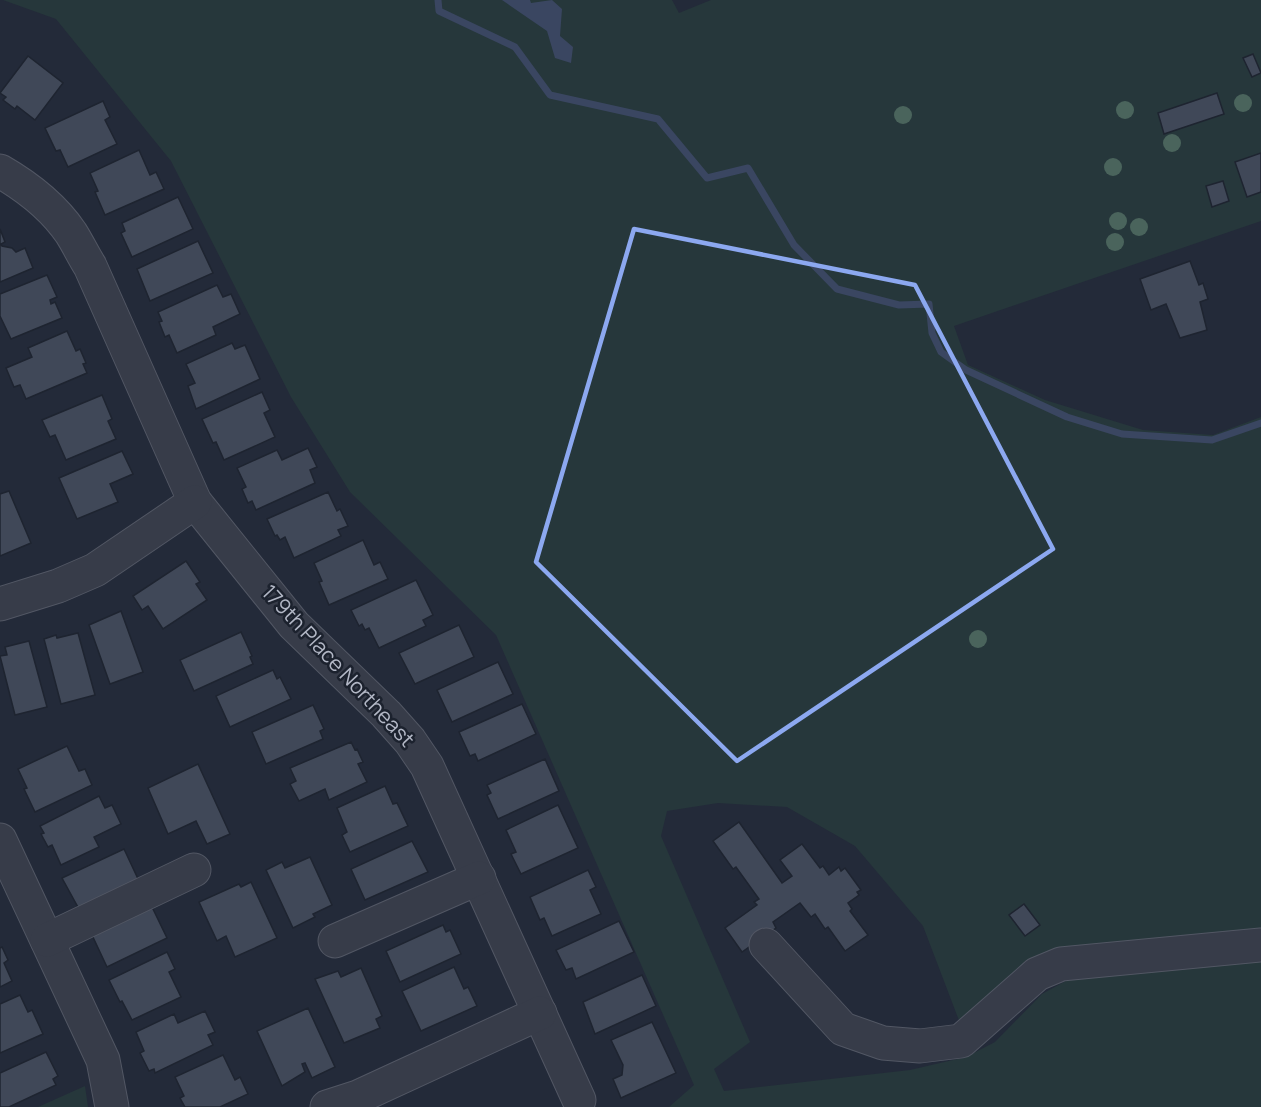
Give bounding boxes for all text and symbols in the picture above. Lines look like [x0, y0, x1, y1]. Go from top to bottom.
street label: 179th Place Northeast [256, 578, 421, 753]

